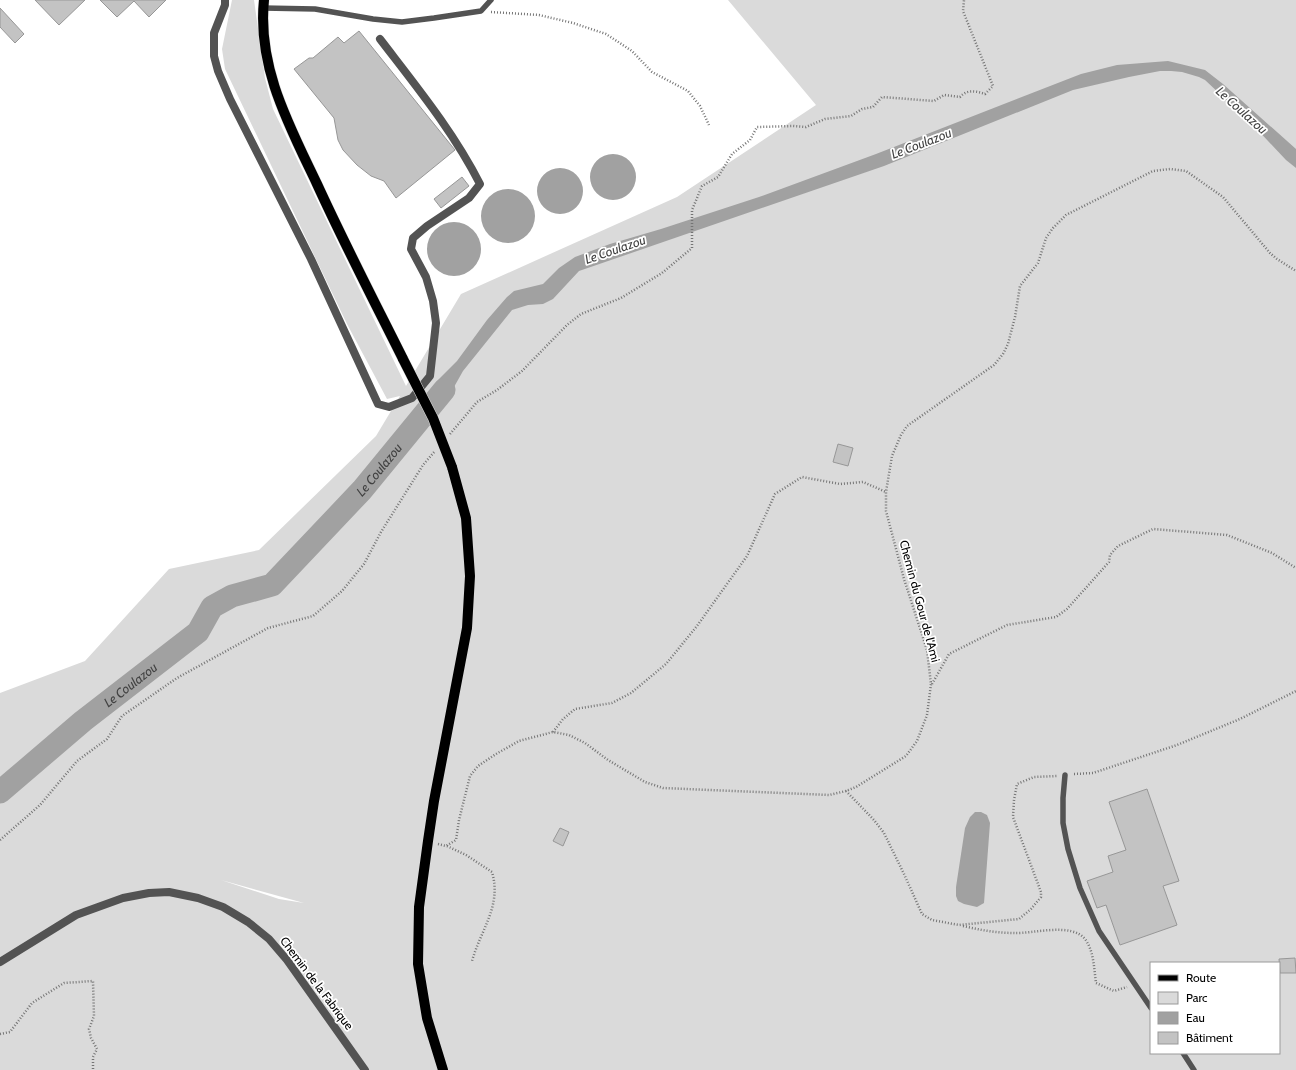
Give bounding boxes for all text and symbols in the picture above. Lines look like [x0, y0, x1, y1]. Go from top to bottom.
water label: Le Coulazou [1213, 83, 1271, 138]
water label: Le Coulazou [889, 124, 954, 162]
water label: Le Coulazou [582, 231, 648, 267]
water label: Le Coulazou [353, 439, 405, 499]
street label: Chemin du Gour de l'Ami [896, 538, 944, 664]
water label: Le Coulazou [100, 658, 161, 710]
street label: Chemin de la Fabrique [277, 933, 357, 1033]
legend [1150, 962, 1280, 1054]
text: Route [1186, 970, 1216, 985]
text: Parc [1186, 990, 1208, 1005]
text: Eau [1186, 1010, 1205, 1025]
text: Bâtiment [1186, 1030, 1233, 1045]

